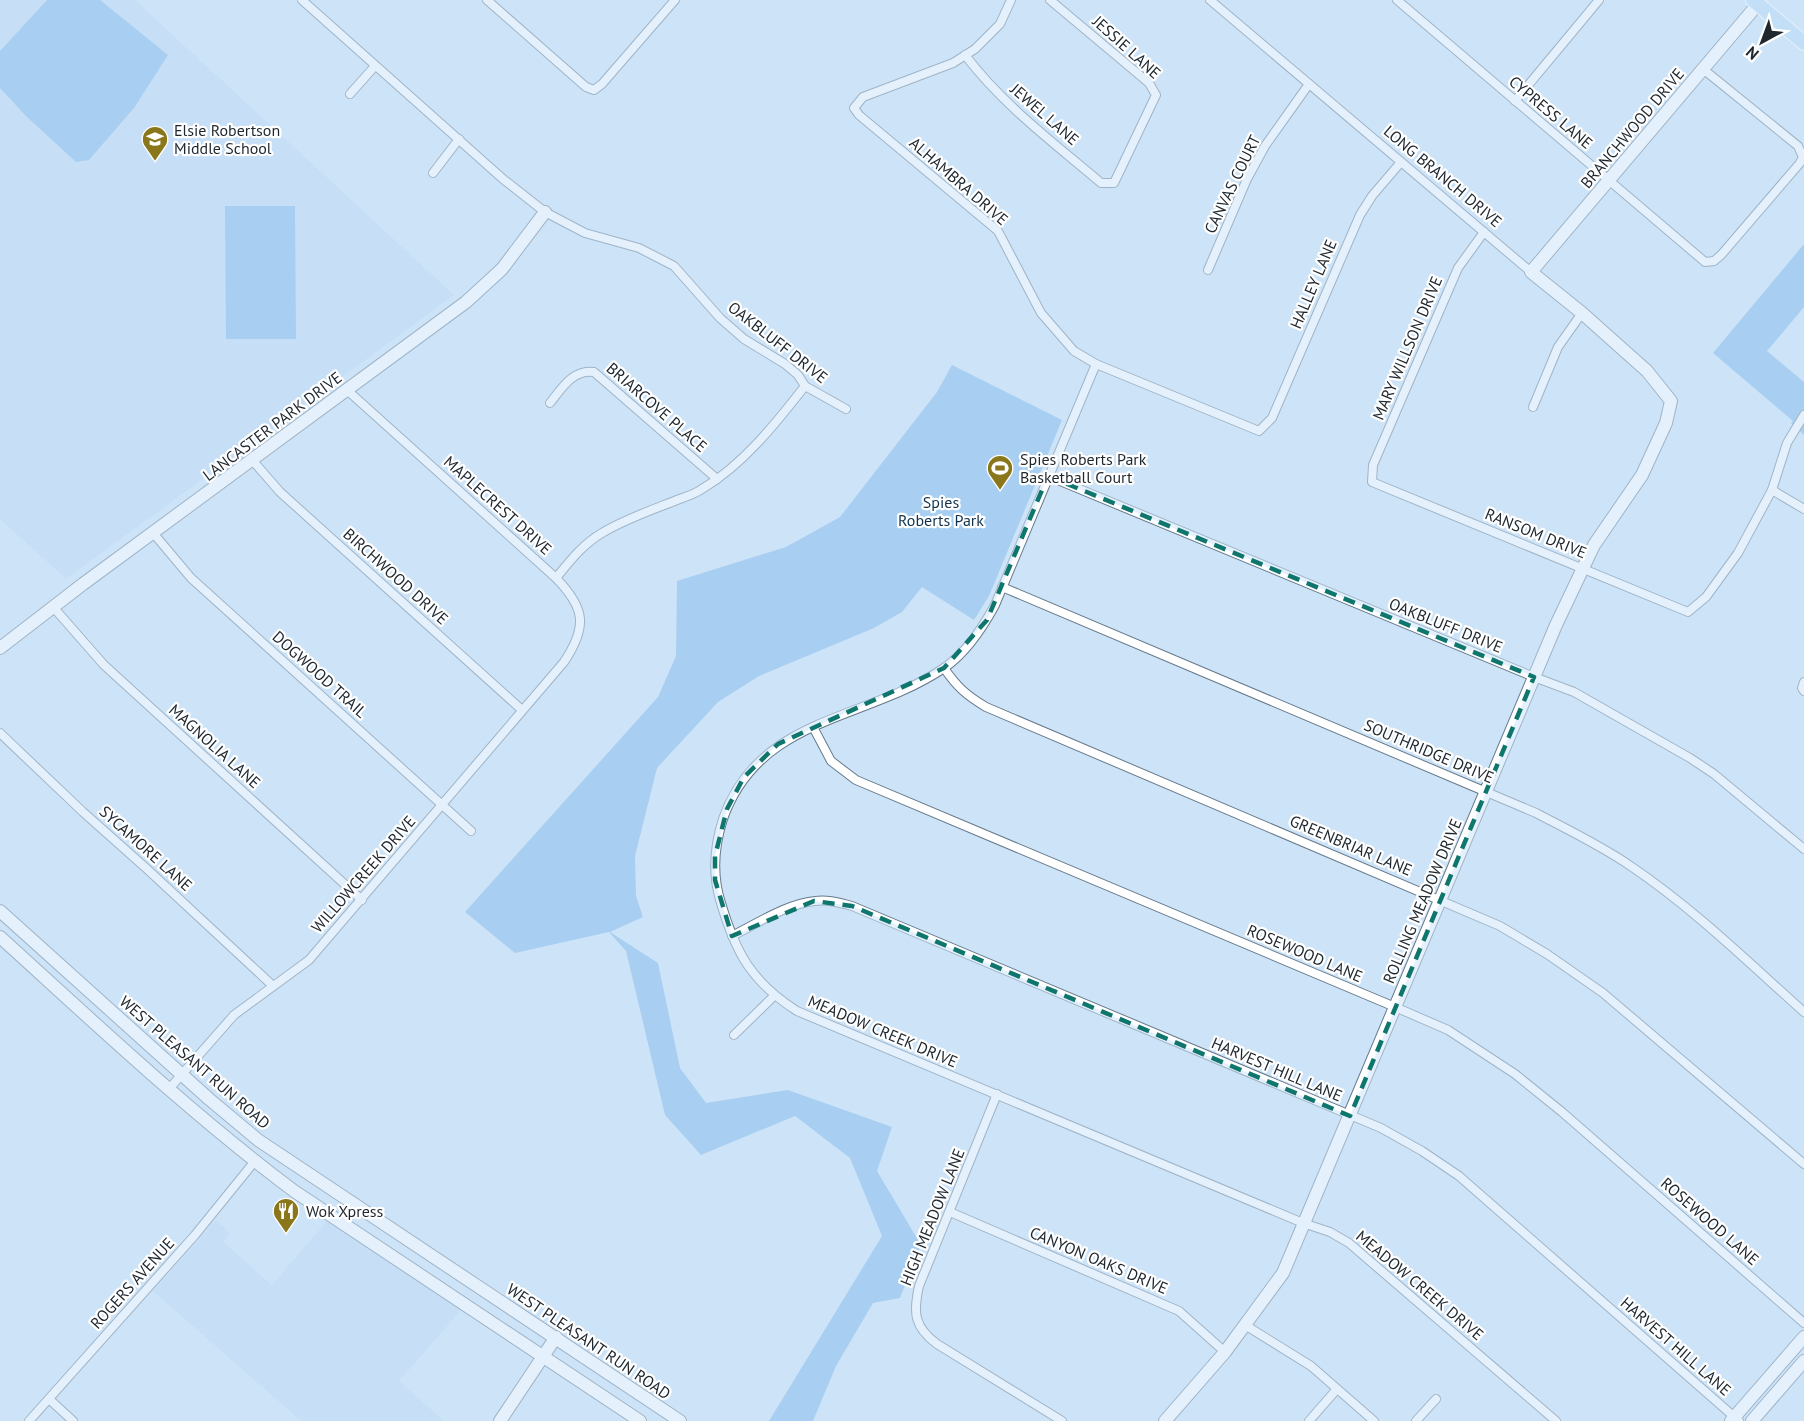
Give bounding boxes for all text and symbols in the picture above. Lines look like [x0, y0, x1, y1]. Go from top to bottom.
street label: JESSIE LANE [1088, 11, 1165, 83]
north arrow [1732, 12, 1792, 72]
text: N [1742, 42, 1763, 64]
street label: BRANCHWOOD DRIVE [1576, 64, 1688, 192]
street label: CYPRESS LANE [1505, 71, 1597, 153]
street label: JEWEL LANE [1006, 78, 1083, 149]
place label: Elsie Robertson Middle School [174, 120, 280, 158]
street label: LONG BRANCH DRIVE [1380, 121, 1506, 231]
school or university icon: Elsie Robertson Middle School [140, 124, 170, 162]
street label: CANVAS COURT [1200, 132, 1264, 236]
street label: ALHAMBRA DRIVE [906, 133, 1012, 229]
street label: HALLEY LANE [1285, 236, 1341, 332]
street label: MARY WILLSON DRIVE [1368, 273, 1446, 423]
street label: OAKBLUFF DRIVE [724, 297, 832, 387]
street label: BRIARCOVE PLACE [603, 358, 711, 456]
street label: LANCASTER PARK DRIVE [199, 367, 345, 485]
place label: Spies Roberts Park Basketball Court [1020, 449, 1147, 487]
street label: MAPLECREST DRIVE [440, 451, 556, 559]
sports icon: Spies Roberts Park Basketball Court [985, 453, 1015, 491]
park label: Spies Roberts Park [898, 492, 984, 530]
street label: RANSOM DRIVE [1482, 504, 1590, 562]
street label: BIRCHWOOD DRIVE [339, 524, 453, 628]
street label: OAKBLUFF DRIVE [1386, 593, 1506, 657]
street label: DOGWOOD TRAIL [269, 626, 371, 722]
street label: MAGNOLIA LANE [165, 700, 265, 792]
street label: SOUTHRIDGE DRIVE [1361, 715, 1497, 787]
street label: SYCAMORE LANE [96, 801, 196, 895]
street label: GREENBRIAR LANE [1287, 810, 1415, 880]
street label: WILLOWCREEK DRIVE [307, 811, 419, 937]
street label: ROLLING MEADOW DRIVE [1378, 816, 1466, 986]
street label: ROSEWOOD LANE [1244, 920, 1366, 986]
street label: MEADOW CREEK DRIVE [805, 990, 961, 1072]
street label: WEST PLEASANT RUN ROAD [115, 991, 275, 1133]
street label: HARVEST HILL LANE [1209, 1032, 1345, 1106]
street label: HIGH MEADOW LANE [895, 1146, 969, 1288]
street label: ROSEWOOD LANE [1657, 1173, 1763, 1269]
restaurant icon: Wok Xpress [271, 1196, 301, 1234]
place label: Wok Xpress [306, 1201, 384, 1221]
street label: CANYON OAKS DRIVE [1027, 1222, 1171, 1298]
street label: MEADOW CREEK DRIVE [1352, 1226, 1488, 1344]
street label: ROGERS AVENUE [86, 1233, 178, 1333]
street label: WEST PLEASANT RUN ROAD [503, 1279, 675, 1403]
street label: HARVEST HILL LANE [1617, 1292, 1735, 1400]

